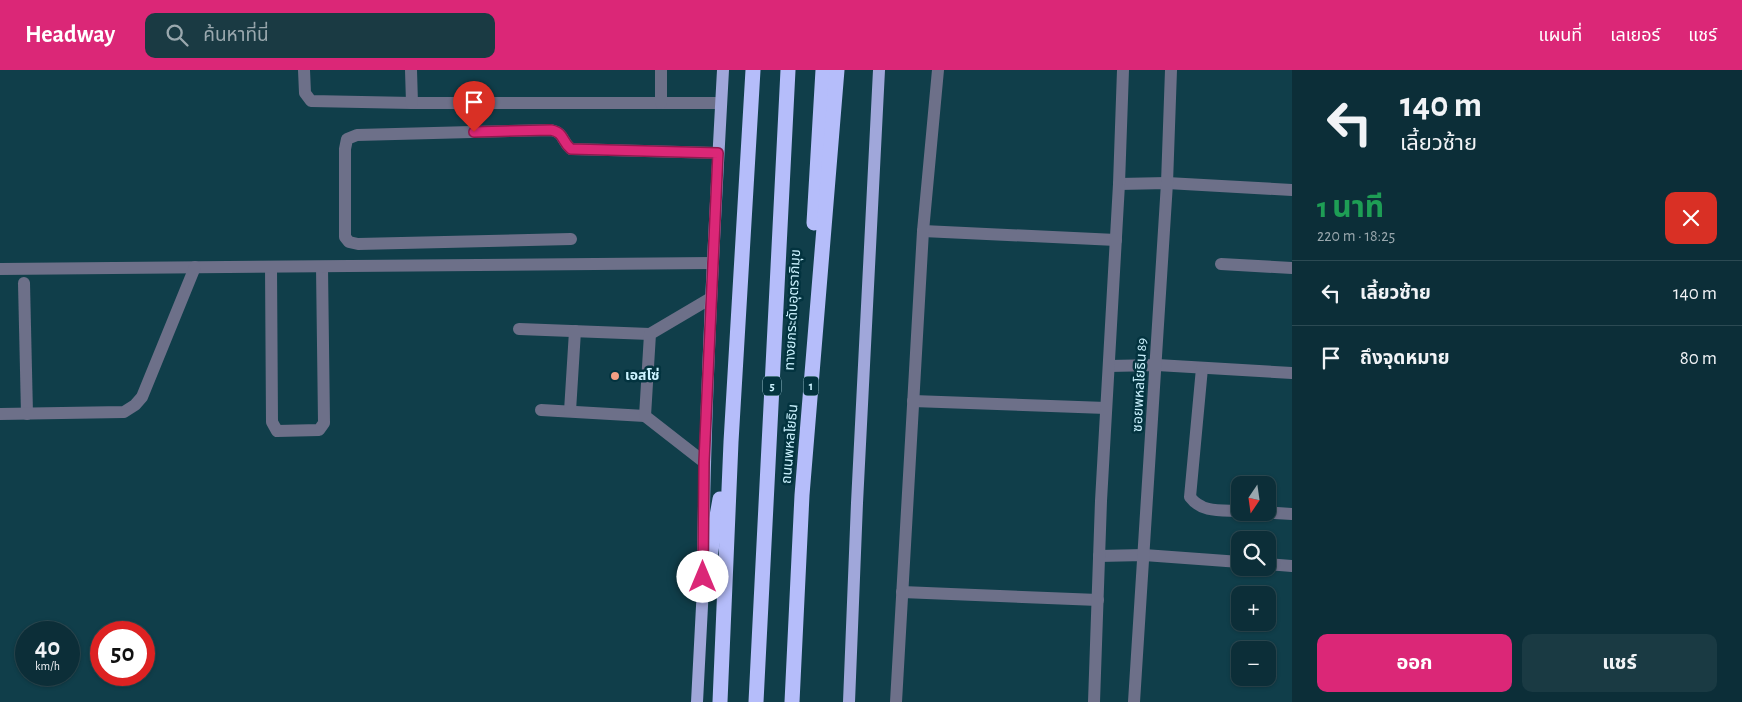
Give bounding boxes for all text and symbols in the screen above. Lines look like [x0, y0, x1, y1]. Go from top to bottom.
search box [145, 13, 495, 58]
icon: search [163, 21, 191, 49]
text: Headway [25, 23, 115, 47]
text: ค้นหาที่นี่ [203, 26, 269, 45]
text: แผนที่ [1538, 27, 1582, 45]
text: เลเยอร์ [1610, 27, 1660, 45]
text: แชร์ [1688, 27, 1717, 45]
pin [453, 81, 495, 132]
icon: arrive [460, 88, 488, 116]
text: 140 m [1400, 88, 1482, 123]
icon: left [1317, 90, 1382, 155]
text: เลี้ยวซ้าย [1400, 132, 1477, 154]
button: close [1665, 192, 1717, 244]
text: 1 นาที [1317, 193, 1384, 223]
text: 220 m · 18:25 [1317, 228, 1395, 244]
street label: ทางยกระดับอุตราภิมุข [782, 249, 804, 371]
icon: left [1317, 279, 1345, 307]
text: เลี้ยวซ้าย [1360, 284, 1431, 303]
text: 140 m [1673, 284, 1717, 303]
street label: ซอยพหลโยธิน 89 [1130, 338, 1149, 432]
icon: arrive [1317, 344, 1345, 372]
text: ถึงจุดหมาย [1360, 349, 1450, 368]
text: 80 m [1680, 349, 1717, 368]
place label: เอสโซ่ [625, 367, 659, 383]
marker: เอสโซ่ [609, 370, 621, 382]
road number: 5 [763, 376, 781, 396]
road number: 1 [804, 376, 818, 396]
street label: ถนนพหลโยธิน [779, 403, 800, 484]
north arrow [1231, 476, 1276, 521]
map controls [1231, 476, 1276, 686]
button: search [1231, 531, 1276, 576]
position arrow [676, 550, 728, 602]
button: + [1231, 586, 1276, 631]
speed limit sign: 50 [90, 621, 155, 686]
button: ออก [1317, 634, 1512, 692]
button: แชร์ [1522, 634, 1717, 692]
text: 40 [35, 635, 60, 660]
button: − [1231, 641, 1276, 686]
text: km/h [35, 660, 60, 672]

